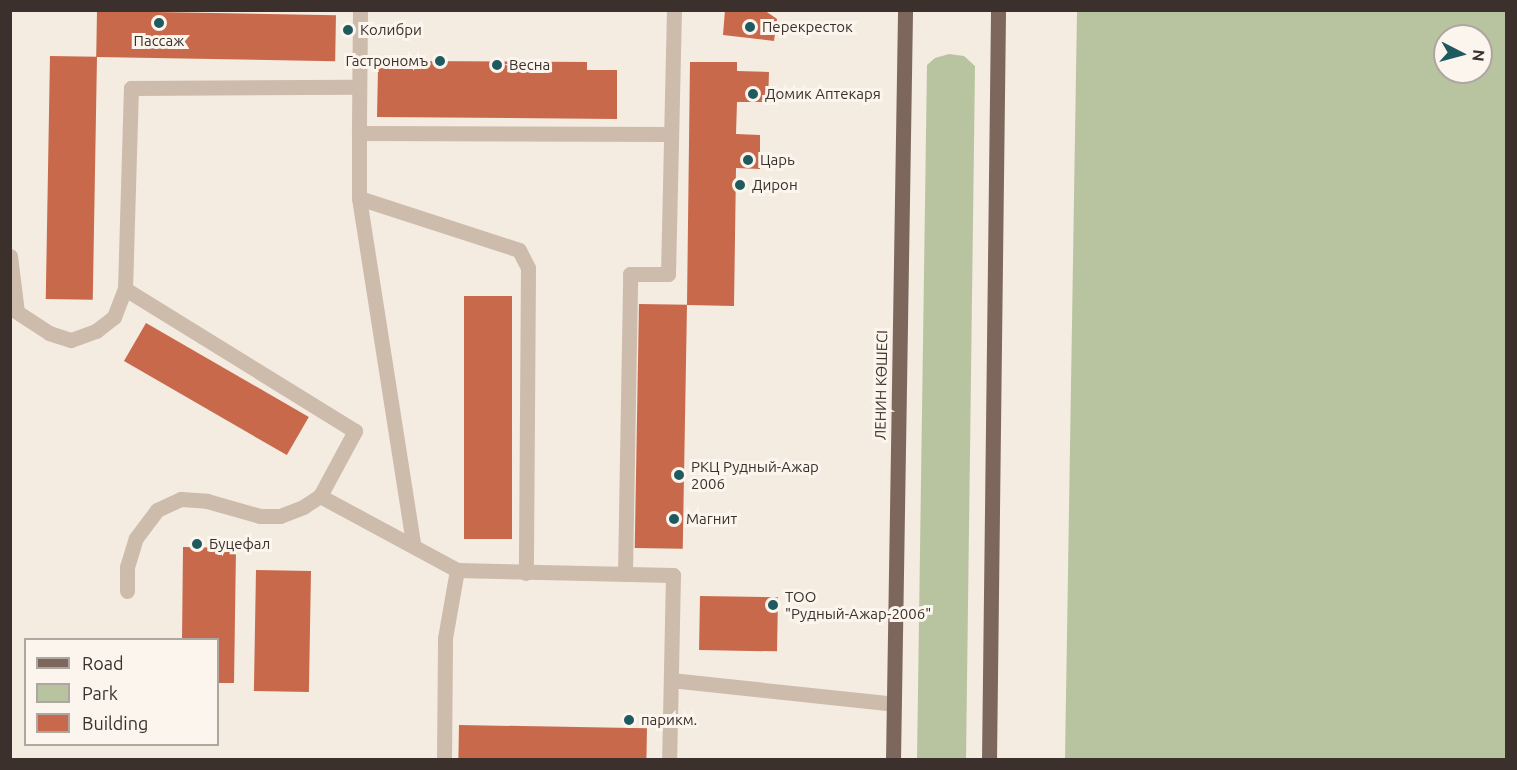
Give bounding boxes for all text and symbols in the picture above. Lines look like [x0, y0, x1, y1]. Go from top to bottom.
marker: Пассаж [152, 16, 166, 30]
place label: Перекресток [762, 18, 853, 36]
marker: Перекресток [743, 20, 757, 34]
place label: Колибри [360, 21, 422, 39]
marker: Колибри [341, 23, 355, 37]
north arrow [1433, 24, 1493, 84]
place label: Пассаж [134, 32, 184, 50]
text: N [1469, 49, 1488, 63]
place label: Гастрономъ [346, 52, 428, 70]
marker: Гастрономъ [433, 54, 447, 68]
place label: Весна [509, 56, 550, 74]
marker: Весна [490, 58, 504, 72]
place label: Домик Аптекаря [765, 85, 881, 103]
marker: Домик Аптекаря [746, 87, 760, 101]
place label: Царь [760, 151, 795, 169]
marker: Царь [741, 153, 755, 167]
place label: Дирон [752, 176, 798, 194]
marker: Дирон [733, 178, 747, 192]
street label: ЛЕНИН КӨШЕСІ [871, 330, 891, 440]
place label: РКЦ Рудный-Ажар 2006 [691, 457, 819, 492]
marker: РКЦ Рудный-Ажар 2006 [672, 468, 686, 482]
place label: Магнит [686, 510, 737, 528]
marker: Магнит [667, 512, 681, 526]
place label: Буцефал [209, 535, 270, 553]
marker: Буцефал [190, 537, 204, 551]
place label: ТОО "Рудный-Ажар-2006" [785, 587, 931, 622]
marker: ТОО "Рудный-Ажар-2006" [766, 598, 780, 612]
legend [24, 638, 219, 746]
text: Road [82, 653, 124, 673]
text: Park [82, 683, 118, 703]
place label: парикм. [641, 711, 697, 729]
text: Building [82, 713, 148, 733]
marker: парикм. [622, 713, 636, 727]

